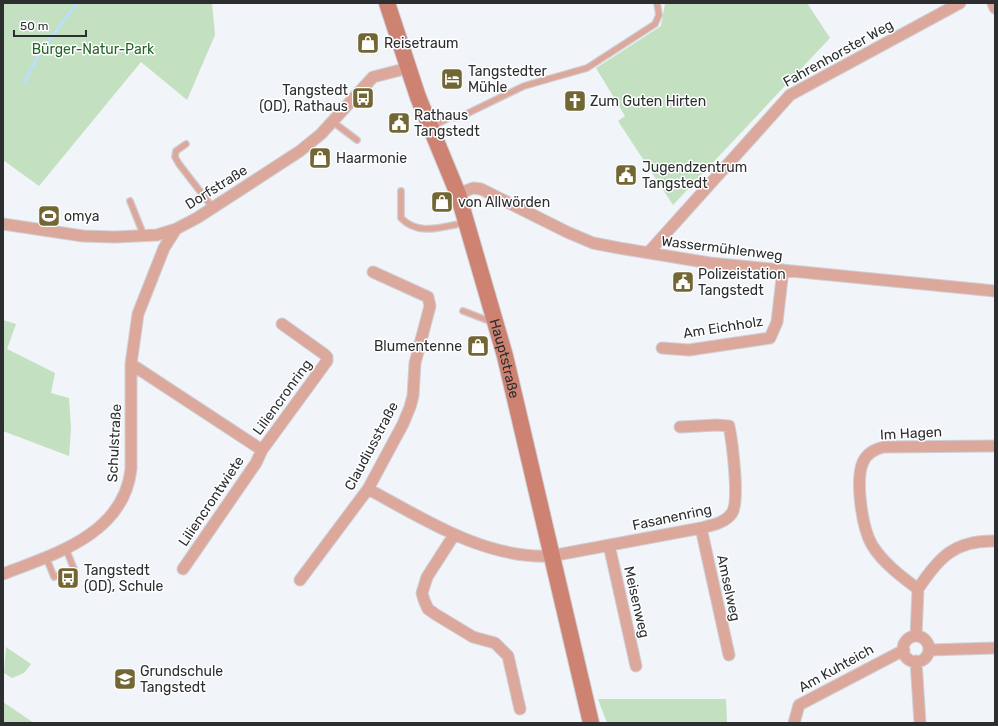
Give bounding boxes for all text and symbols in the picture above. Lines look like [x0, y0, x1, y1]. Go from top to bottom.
scale bar [14, 12, 86, 38]
street label: Fahrenhorster Weg [780, 16, 896, 91]
text: 50 m [20, 19, 48, 33]
shop icon: Reisetraum [355, 30, 381, 56]
place label: Reisetraum [384, 35, 459, 52]
park label: Bürger-Natur-Park [32, 41, 155, 58]
place label: Tangstedter Mühle [468, 63, 547, 96]
hotel icon: Tangstedter Mühle [439, 66, 465, 92]
place label: Tangstedt (OD), Rathaus [259, 82, 349, 115]
bus stop icon: Tangstedt (OD), Rathaus [350, 85, 376, 111]
church icon: Zum Guten Hirten [562, 88, 588, 114]
place label: Zum Guten Hirten [590, 93, 706, 110]
place label: Rathaus Tangstedt [414, 107, 480, 140]
public building icon: Rathaus Tangstedt [386, 110, 412, 136]
shop icon: Haarmonie [307, 145, 333, 171]
place label: Haarmonie [336, 150, 407, 167]
place label: Jugendzentrum Tangstedt [642, 159, 747, 192]
street label: Dorfstraße [182, 162, 251, 213]
public building icon: Jugendzentrum Tangstedt [613, 162, 639, 188]
shop icon: von Allwörden [429, 189, 455, 215]
place label: von Allwörden [458, 194, 550, 211]
sports icon: omya [36, 203, 62, 229]
place label: omya [64, 208, 99, 225]
street label: Wassermühlenweg [660, 233, 784, 264]
place label: Polizeistation Tangstedt [698, 266, 786, 299]
public building icon: Polizeistation Tangstedt [670, 269, 696, 295]
street label: Am Eichholz [682, 313, 764, 342]
street label: Hauptstraße [486, 317, 523, 400]
shop icon: Blumentenne [465, 333, 491, 359]
place label: Blumentenne [374, 338, 462, 355]
street label: Liliencronring [249, 356, 316, 438]
street label: Claudiusstraße [341, 399, 402, 493]
street label: Schulstraße [104, 403, 125, 483]
street label: Im Hagen [880, 423, 942, 444]
street label: Liliencrontwiete [175, 453, 248, 550]
street label: Fasanenring [631, 501, 713, 534]
street label: Amselweg [713, 553, 744, 623]
place label: Tangstedt (OD), Schule [84, 562, 163, 595]
bus stop icon: Tangstedt (OD), Schule [55, 565, 81, 591]
street label: Meisenweg [620, 565, 653, 640]
street label: Am Kuhteich [796, 641, 877, 696]
place label: Grundschule Tangstedt [140, 663, 223, 696]
school or university icon: Grundschule Tangstedt [112, 666, 138, 692]

